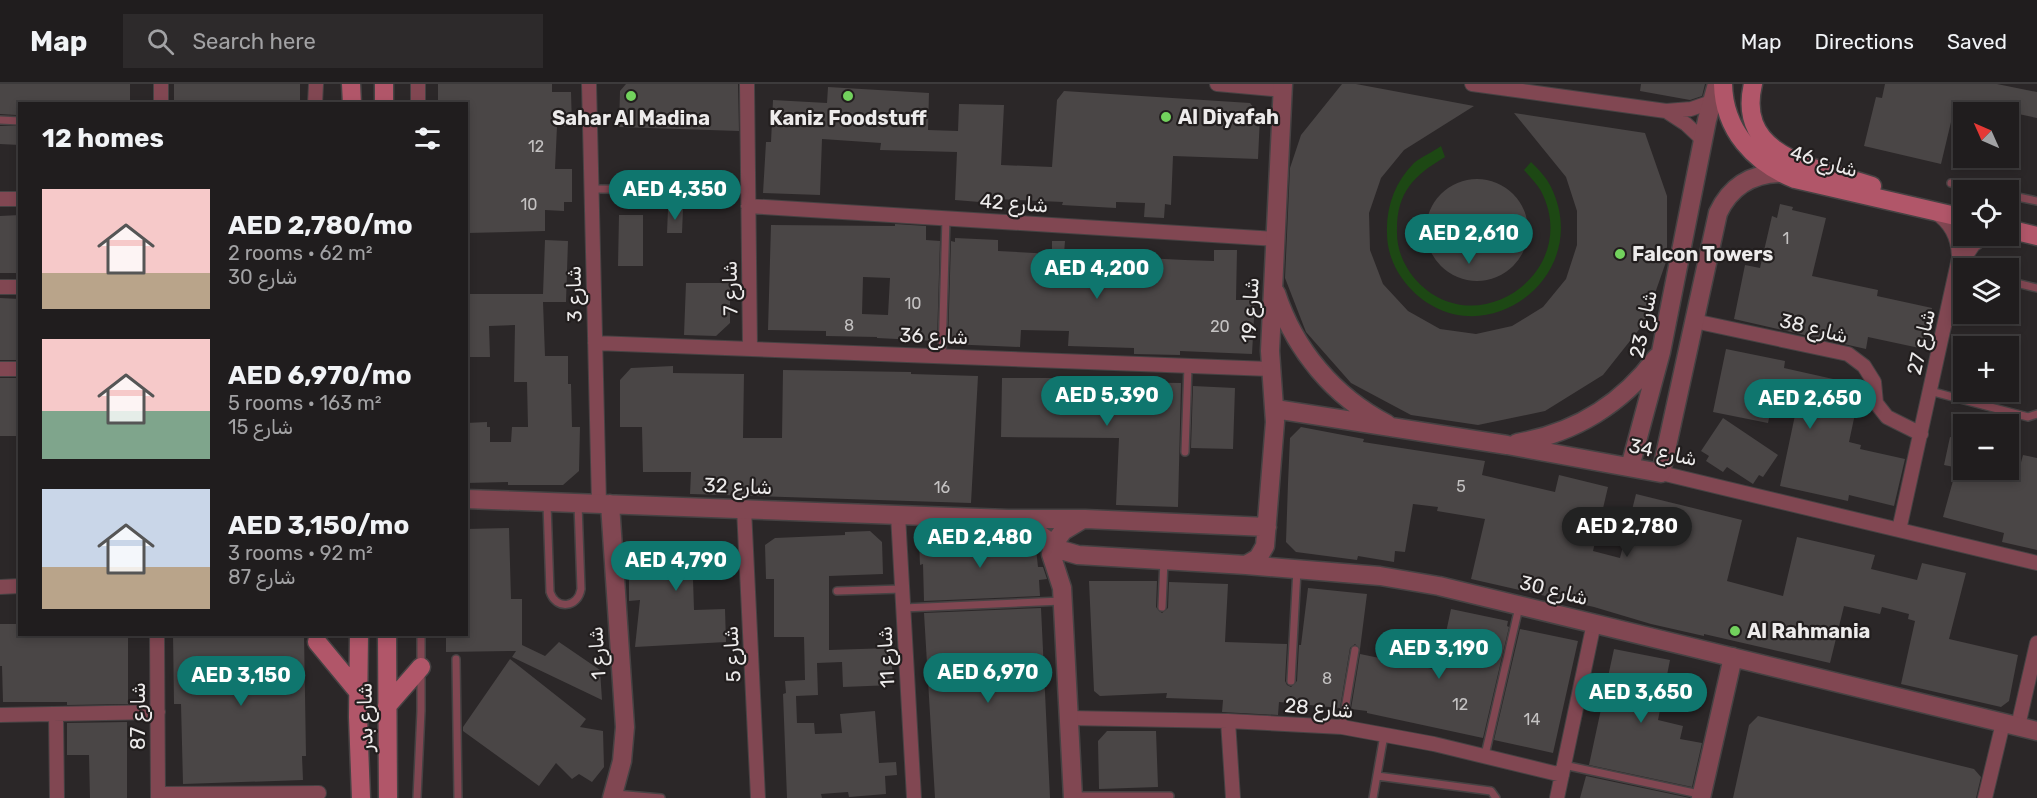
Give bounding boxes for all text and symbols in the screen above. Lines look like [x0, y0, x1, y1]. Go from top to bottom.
search box [123, 14, 543, 68]
text: Map [30, 25, 87, 58]
icon: search [144, 25, 177, 58]
text: Search here [192, 28, 316, 55]
text: Map [1741, 29, 1782, 54]
text: Directions [1815, 29, 1914, 54]
text: Saved [1947, 29, 2007, 54]
marker: Sahar Al Madina [624, 89, 638, 103]
marker: Kaniz Foodstuff [841, 89, 855, 103]
north arrow [1953, 102, 2019, 168]
map controls [1953, 102, 2019, 480]
place label: Al Diyafah [1178, 105, 1279, 129]
place label: Sahar Al Madina [552, 106, 710, 130]
place label: Kaniz Foodstuff [769, 106, 928, 130]
marker: Al Diyafah [1159, 110, 1173, 124]
icon: filters [411, 122, 444, 155]
text: 12 homes [42, 123, 164, 154]
house number: 12 [528, 137, 544, 156]
street label: شارع 46 [1787, 140, 1861, 184]
pin: AED 4,350 [606, 170, 744, 221]
text: AED 4,350 [623, 177, 727, 201]
button: locate [1953, 180, 2019, 246]
street label: شارع 42 [979, 189, 1049, 219]
house number: 10 [520, 195, 538, 214]
text: AED 2,780/mo [228, 210, 413, 241]
icon: home [90, 213, 162, 285]
pin: AED 2,610 [1400, 214, 1538, 265]
text: AED 2,610 [1419, 221, 1519, 245]
house number: 1 [1783, 229, 1789, 248]
text: 2 rooms · 62 m² [228, 241, 373, 265]
place label: Falcon Towers [1632, 242, 1773, 266]
marker: Falcon Towers [1613, 247, 1627, 261]
pin: AED 4,200 [1028, 249, 1166, 300]
text: AED 4,200 [1045, 256, 1149, 280]
button: layers [1953, 258, 2019, 324]
street label: شارع 7 [718, 260, 744, 316]
text: شارع 30 [228, 265, 298, 289]
street label: شارع 3 [562, 265, 588, 323]
street label: شارع 19 [1236, 277, 1266, 343]
street label: شارع 23 [1624, 288, 1664, 360]
house number: 10 [904, 294, 922, 313]
street label: شارع 27 [1902, 307, 1942, 378]
street label: شارع 38 [1777, 308, 1851, 350]
house number: 8 [844, 316, 854, 335]
house number: 20 [1210, 317, 1230, 336]
street label: شارع 36 [899, 323, 969, 351]
button: + [1953, 336, 2019, 402]
text: AED 6,970/mo [228, 360, 412, 391]
icon: home [90, 363, 162, 435]
pin: AED 5,390 [1038, 376, 1176, 427]
pin: AED 2,650 [1741, 379, 1879, 430]
text: AED 5,390 [1055, 383, 1159, 407]
text: AED 2,650 [1758, 386, 1862, 410]
text: 5 rooms · 163 m² [228, 391, 382, 415]
button: − [1953, 414, 2019, 480]
text: شارع 15 [228, 415, 293, 439]
street label: شارع 34 [1626, 433, 1699, 473]
street label: شارع 32 [703, 473, 773, 501]
house number: 5 [1456, 477, 1466, 496]
house number: 16 [934, 478, 951, 497]
pin: AED 2,780 [1558, 507, 1696, 558]
text: AED 3,150/mo [228, 510, 409, 541]
icon: home [90, 513, 162, 585]
text: AED 2,780 [1576, 514, 1678, 538]
pin: AED 2,480 [911, 518, 1049, 569]
text: AED 2,480 [928, 525, 1032, 549]
text: 3 rooms · 92 m² [228, 541, 373, 565]
pin: AED 4,790 [607, 541, 745, 592]
text: AED 4,790 [625, 548, 727, 572]
text: شارع 87 [228, 565, 296, 589]
street label: شارع 30 [1517, 570, 1591, 612]
place label: Al Rahmania [1747, 619, 1870, 643]
marker: Al Rahmania [1728, 624, 1742, 638]
street label: شارع 1 [583, 625, 613, 680]
street label: شارع 5 [719, 625, 747, 683]
street label: شارع 11 [872, 625, 902, 689]
pin: AED 3,190 [1370, 629, 1508, 680]
text: AED 3,190 [1389, 636, 1489, 660]
pin: AED 6,970 [919, 653, 1057, 704]
pin: AED 3,150 [172, 656, 310, 707]
text: AED 6,970 [937, 660, 1039, 684]
text: AED 3,150 [191, 663, 291, 687]
house number: 8 [1322, 669, 1332, 688]
pin: AED 3,650 [1572, 673, 1710, 724]
text: AED 3,650 [1589, 680, 1693, 704]
street label: شارع 87 [126, 682, 152, 750]
street label: شارع بدر [352, 682, 380, 753]
street label: شارع 28 [1283, 693, 1355, 725]
house number: 12 [1452, 695, 1468, 714]
house number: 14 [1524, 710, 1540, 729]

